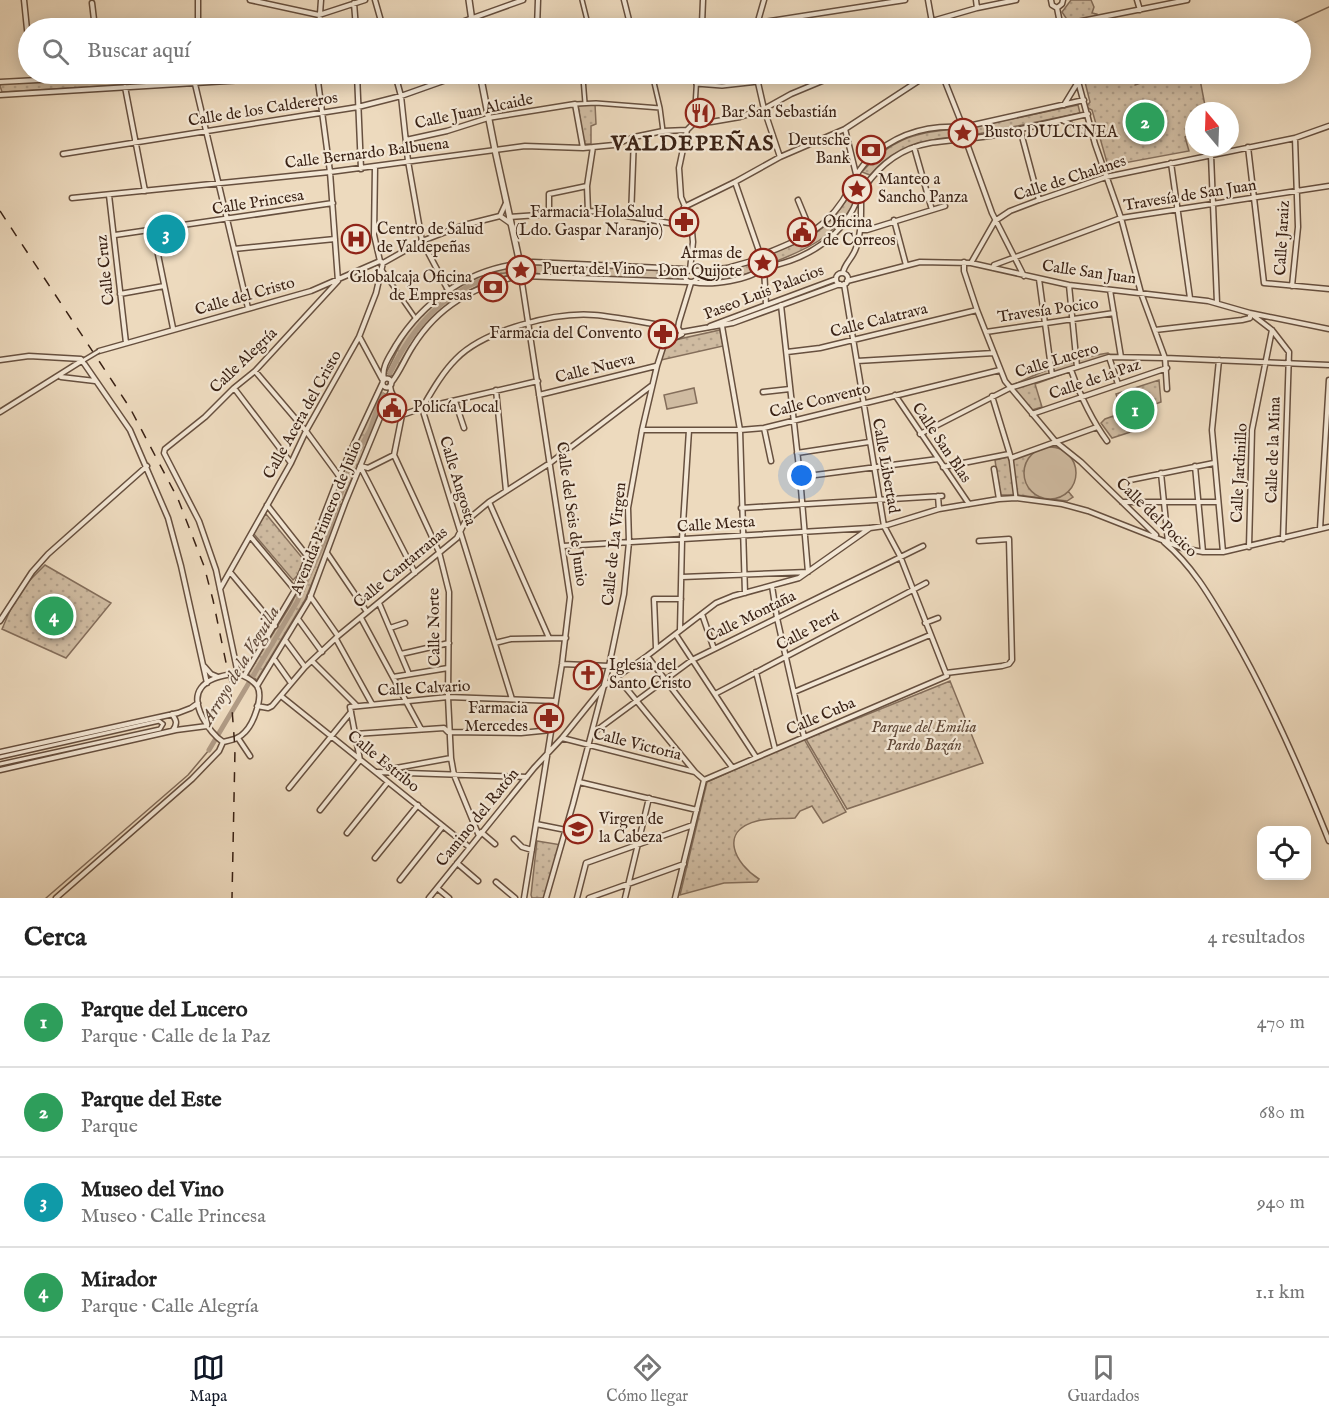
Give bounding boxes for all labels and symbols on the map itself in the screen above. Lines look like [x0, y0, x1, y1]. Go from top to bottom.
street label: Calle de los Caldereros [187, 88, 340, 132]
street label: Calle Juan Alcaide [413, 90, 535, 134]
restaurant icon: Bar San Sebastián [684, 97, 716, 129]
pin: 2 [1126, 100, 1164, 144]
north arrow [1185, 102, 1239, 156]
place label: Bar San Sebastián [721, 103, 837, 123]
place icon: Busto DULCINEA [947, 117, 979, 149]
place label: Busto DULCINEA [984, 123, 1119, 143]
district label: VALDEPEÑAS [610, 130, 775, 158]
place label: Deutsche Bank [788, 131, 850, 169]
street label: Calle Bernardo Balbuena [284, 134, 450, 174]
bank icon: Deutsche Bank [855, 134, 887, 166]
street label: Calle de Chalanes [1011, 151, 1129, 207]
place label: Manteo a Sancho Panza [878, 170, 968, 208]
place icon: Manteo a Sancho Panza [841, 173, 873, 205]
street label: Travesía de San Juan [1122, 176, 1258, 216]
street label: Calle Princesa [211, 186, 305, 220]
street label: Calle Jaraiz [1271, 200, 1295, 276]
place label: Farmacia HolaSalud (Ldo. Gaspar Naranjo) [515, 203, 663, 241]
pharmacy icon: Farmacia HolaSalud (Ldo. Gaspar Naranjo) [668, 206, 700, 238]
pin: 3 [146, 212, 186, 256]
place label: Oficina de Correos [823, 213, 896, 251]
public building icon: Oficina de Correos [786, 216, 818, 248]
place label: Centro de Salud de Valdepeñas [377, 220, 484, 258]
hospital icon: Centro de Salud de Valdepeñas [340, 223, 372, 255]
street label: Calle Cruz [92, 234, 120, 306]
place label: Armas de Don Quijote [658, 244, 742, 282]
place icon: Armas de Don Quijote [747, 247, 779, 279]
place icon: Puerta del Vino [505, 254, 537, 286]
street label: Calle San Juan [1041, 256, 1138, 290]
place label: Puerta del Vino [542, 260, 645, 280]
street label: Paseo Luis Palacios [701, 261, 827, 325]
place label: Globalcaja Oficina de Empresas [349, 268, 472, 306]
bank icon: Globalcaja Oficina de Empresas [477, 271, 509, 303]
street label: Calle del Cristo [193, 273, 298, 321]
street label: Travesía Pocico [996, 294, 1100, 328]
street label: Calle Calatrava [828, 299, 930, 343]
pharmacy icon: Farmacia del Convento [647, 318, 679, 350]
street label: Calle Alegría [206, 324, 282, 398]
place label: Farmacia del Convento [489, 324, 642, 344]
street label: Calle Lucero [1013, 339, 1102, 383]
street label: Calle Acera del Cristo [259, 347, 347, 483]
street label: Calle Nueva [553, 349, 637, 388]
street label: Calle de la Paz [1047, 355, 1143, 405]
street label: Calle Convento [768, 379, 873, 423]
pin: 1 [1116, 388, 1154, 432]
public building icon: Policía Local [376, 392, 408, 424]
street label: Calle de la Mina [1262, 396, 1286, 504]
place label: Policía Local [413, 398, 500, 418]
street label: Calle San Blas [907, 399, 975, 487]
street label: Calle Libertad [867, 417, 903, 516]
street label: Calle Jardinillo [1227, 422, 1253, 523]
street label: Calle Angosta [434, 434, 480, 528]
street label: Avenida Primero de Julio [287, 438, 367, 599]
street label: Calle del Seis de Junio [551, 440, 591, 588]
your location [787, 461, 816, 490]
street label: Calle del Pocico [1111, 474, 1201, 562]
street label: Calle de La Virgen [599, 481, 631, 607]
street label: Calle Mesta [676, 512, 756, 538]
street label: Calle Cantarranas [350, 523, 452, 613]
street label: Calle Montaña [703, 587, 799, 647]
street label: Calle Norte [424, 588, 446, 666]
pin: 4 [34, 594, 74, 638]
water label: Arroyo de la Veguilla [195, 602, 286, 731]
street label: Calle Perú [773, 606, 843, 656]
place label: Iglesia del Santo Cristo [609, 656, 692, 694]
church icon: Iglesia del Santo Cristo [572, 659, 604, 691]
street label: Calle Calvario [377, 677, 471, 701]
street label: Calle Cuba [783, 693, 859, 740]
place label: Farmacia Mercedes [464, 699, 528, 737]
pharmacy icon: Farmacia Mercedes [533, 702, 565, 734]
park label: Parque del Emilia Pardo Bazán [871, 718, 977, 756]
street label: Calle Victoria [591, 724, 683, 766]
street label: Calle Estribo [343, 727, 424, 797]
street label: Camino del Ratón [432, 764, 524, 871]
place label: Virgen de la Cabeza [598, 810, 664, 848]
school or university icon: Virgen de la Cabeza [562, 813, 594, 845]

